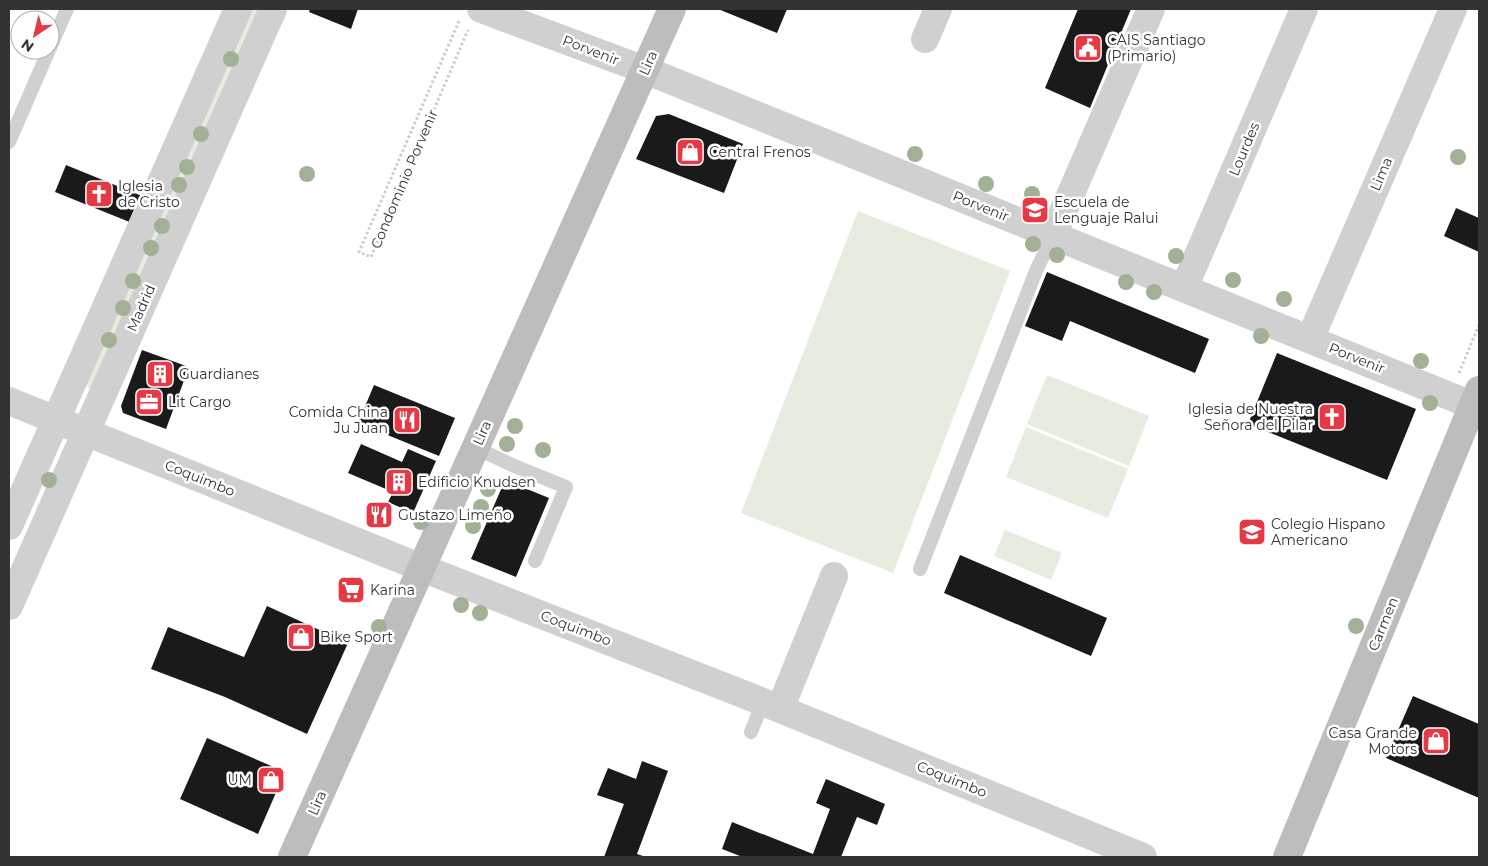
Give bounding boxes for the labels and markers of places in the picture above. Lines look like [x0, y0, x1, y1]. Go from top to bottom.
place label: CAIS Santiago (Primario) [1107, 31, 1206, 65]
public building icon: CAIS Santiago (Primario) [1073, 33, 1103, 63]
shop icon: Central Frenos [675, 137, 705, 167]
place label: Central Frenos [709, 143, 811, 161]
place label: Iglesia de Cristo [118, 177, 180, 211]
church icon: Iglesia de Cristo [84, 179, 114, 209]
place label: Escuela de Lenguaje Ralui [1054, 193, 1159, 227]
school or university icon: Escuela de Lenguaje Ralui [1020, 195, 1050, 225]
building icon: Guardianes [145, 359, 175, 389]
place label: Guardianes [179, 365, 259, 383]
office icon: Lit Cargo [134, 387, 164, 417]
place label: Lit Cargo [168, 393, 231, 411]
place label: Iglesia de Nuestra Señora del Pilar [1188, 400, 1313, 434]
church icon: Iglesia de Nuestra Señora del Pilar [1317, 402, 1347, 432]
place label: Comida China Ju Juan [289, 403, 388, 437]
restaurant icon: Comida China Ju Juan [392, 405, 422, 435]
building icon: Edificio Knudsen [384, 467, 414, 497]
place label: Edificio Knudsen [418, 473, 536, 491]
restaurant icon: Gustazo Limeño [364, 500, 394, 530]
place label: Gustazo Limeño [398, 506, 512, 524]
place label: Colegio Hispano Americano [1271, 515, 1386, 549]
school or university icon: Colegio Hispano Americano [1237, 517, 1267, 547]
supermarket icon: Karina [336, 575, 366, 605]
place label: Karina [370, 581, 415, 599]
shop icon: Bike Sport [286, 622, 316, 652]
place label: Bike Sport [320, 628, 393, 646]
place label: Casa Grande Motors [1329, 724, 1417, 758]
shop icon: Casa Grande Motors [1421, 726, 1451, 756]
shop icon: UM [256, 765, 286, 795]
place label: UM [228, 771, 252, 789]

